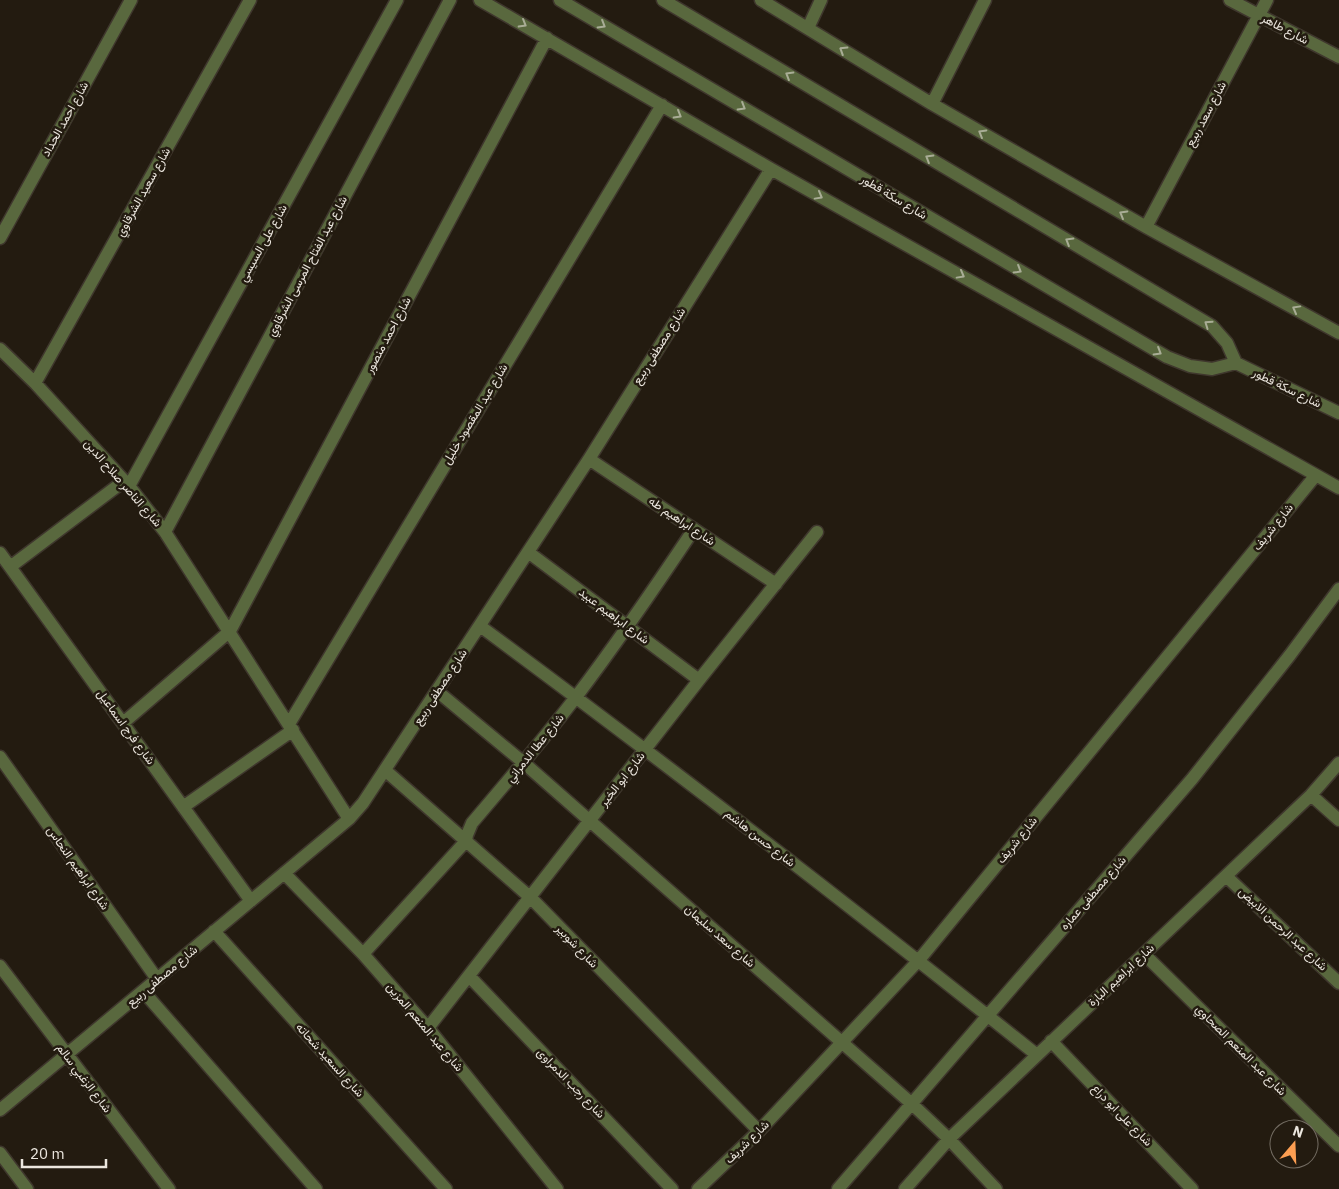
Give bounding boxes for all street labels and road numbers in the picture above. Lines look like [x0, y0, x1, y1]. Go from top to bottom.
street label: شارع طاهر [1257, 10, 1311, 49]
street label: شارع سعد ربيع [1182, 78, 1231, 150]
street label: شارع احمد الحداد [38, 79, 93, 160]
street label: شارع سعيد الشرقاوي [112, 145, 176, 240]
street label: شارع سكة قطور [857, 170, 930, 224]
street label: شارع عبد الفتاح المرسى الشرقاوي [263, 193, 353, 340]
street label: شارع على السيسي [235, 201, 293, 286]
street label: شارع احمد منصور [361, 294, 416, 377]
street label: شارع مصطفى ربيع [629, 304, 690, 388]
street label: شارع عبد المقصود خليل [439, 361, 512, 468]
street label: شارع سكة قطور [1249, 364, 1324, 412]
street label: شارع الناصر صلاح الدين [80, 436, 166, 531]
street label: شارع ابراهيم طه [645, 493, 718, 550]
street label: شارع شريف [1249, 500, 1298, 554]
street label: شارع ابراهيم عبيد [575, 584, 652, 649]
street label: شارع مصطفى ربيع [409, 646, 471, 729]
street label: شارع فرج اسماعيل [92, 686, 159, 768]
street label: شارع عطا الدمراني [502, 710, 569, 787]
street label: شارع ابو الخير [595, 748, 649, 811]
street label: شارع حسن هاشم [721, 805, 798, 871]
street label: شارع شريف [993, 813, 1042, 867]
street label: شارع ابراهيم النحاس [42, 823, 113, 914]
street label: شارع مصطفى عماره [1056, 852, 1130, 934]
street label: شارع عبد الرحمن الابيض [1235, 884, 1331, 975]
street label: شارع سعد سليمان [681, 901, 759, 972]
street label: شارع شوبير [551, 920, 602, 972]
street label: شارع ابراهيم البارة [1084, 940, 1158, 1011]
street label: شارع مصطفى ربيع [123, 942, 201, 1011]
street label: شارع عبد المنعم المزين [382, 979, 467, 1076]
street label: شارع عبد المنعم الصحاوي [1191, 1001, 1290, 1100]
street label: شارع السعيد شحاته [292, 1019, 368, 1101]
street label: شارع الزغبي سالم [51, 1040, 115, 1117]
street label: شارع رجب الدمراوى [533, 1045, 609, 1122]
street label: شارع على ابو دراع [1087, 1080, 1156, 1150]
street label: شارع شريف [721, 1117, 773, 1168]

